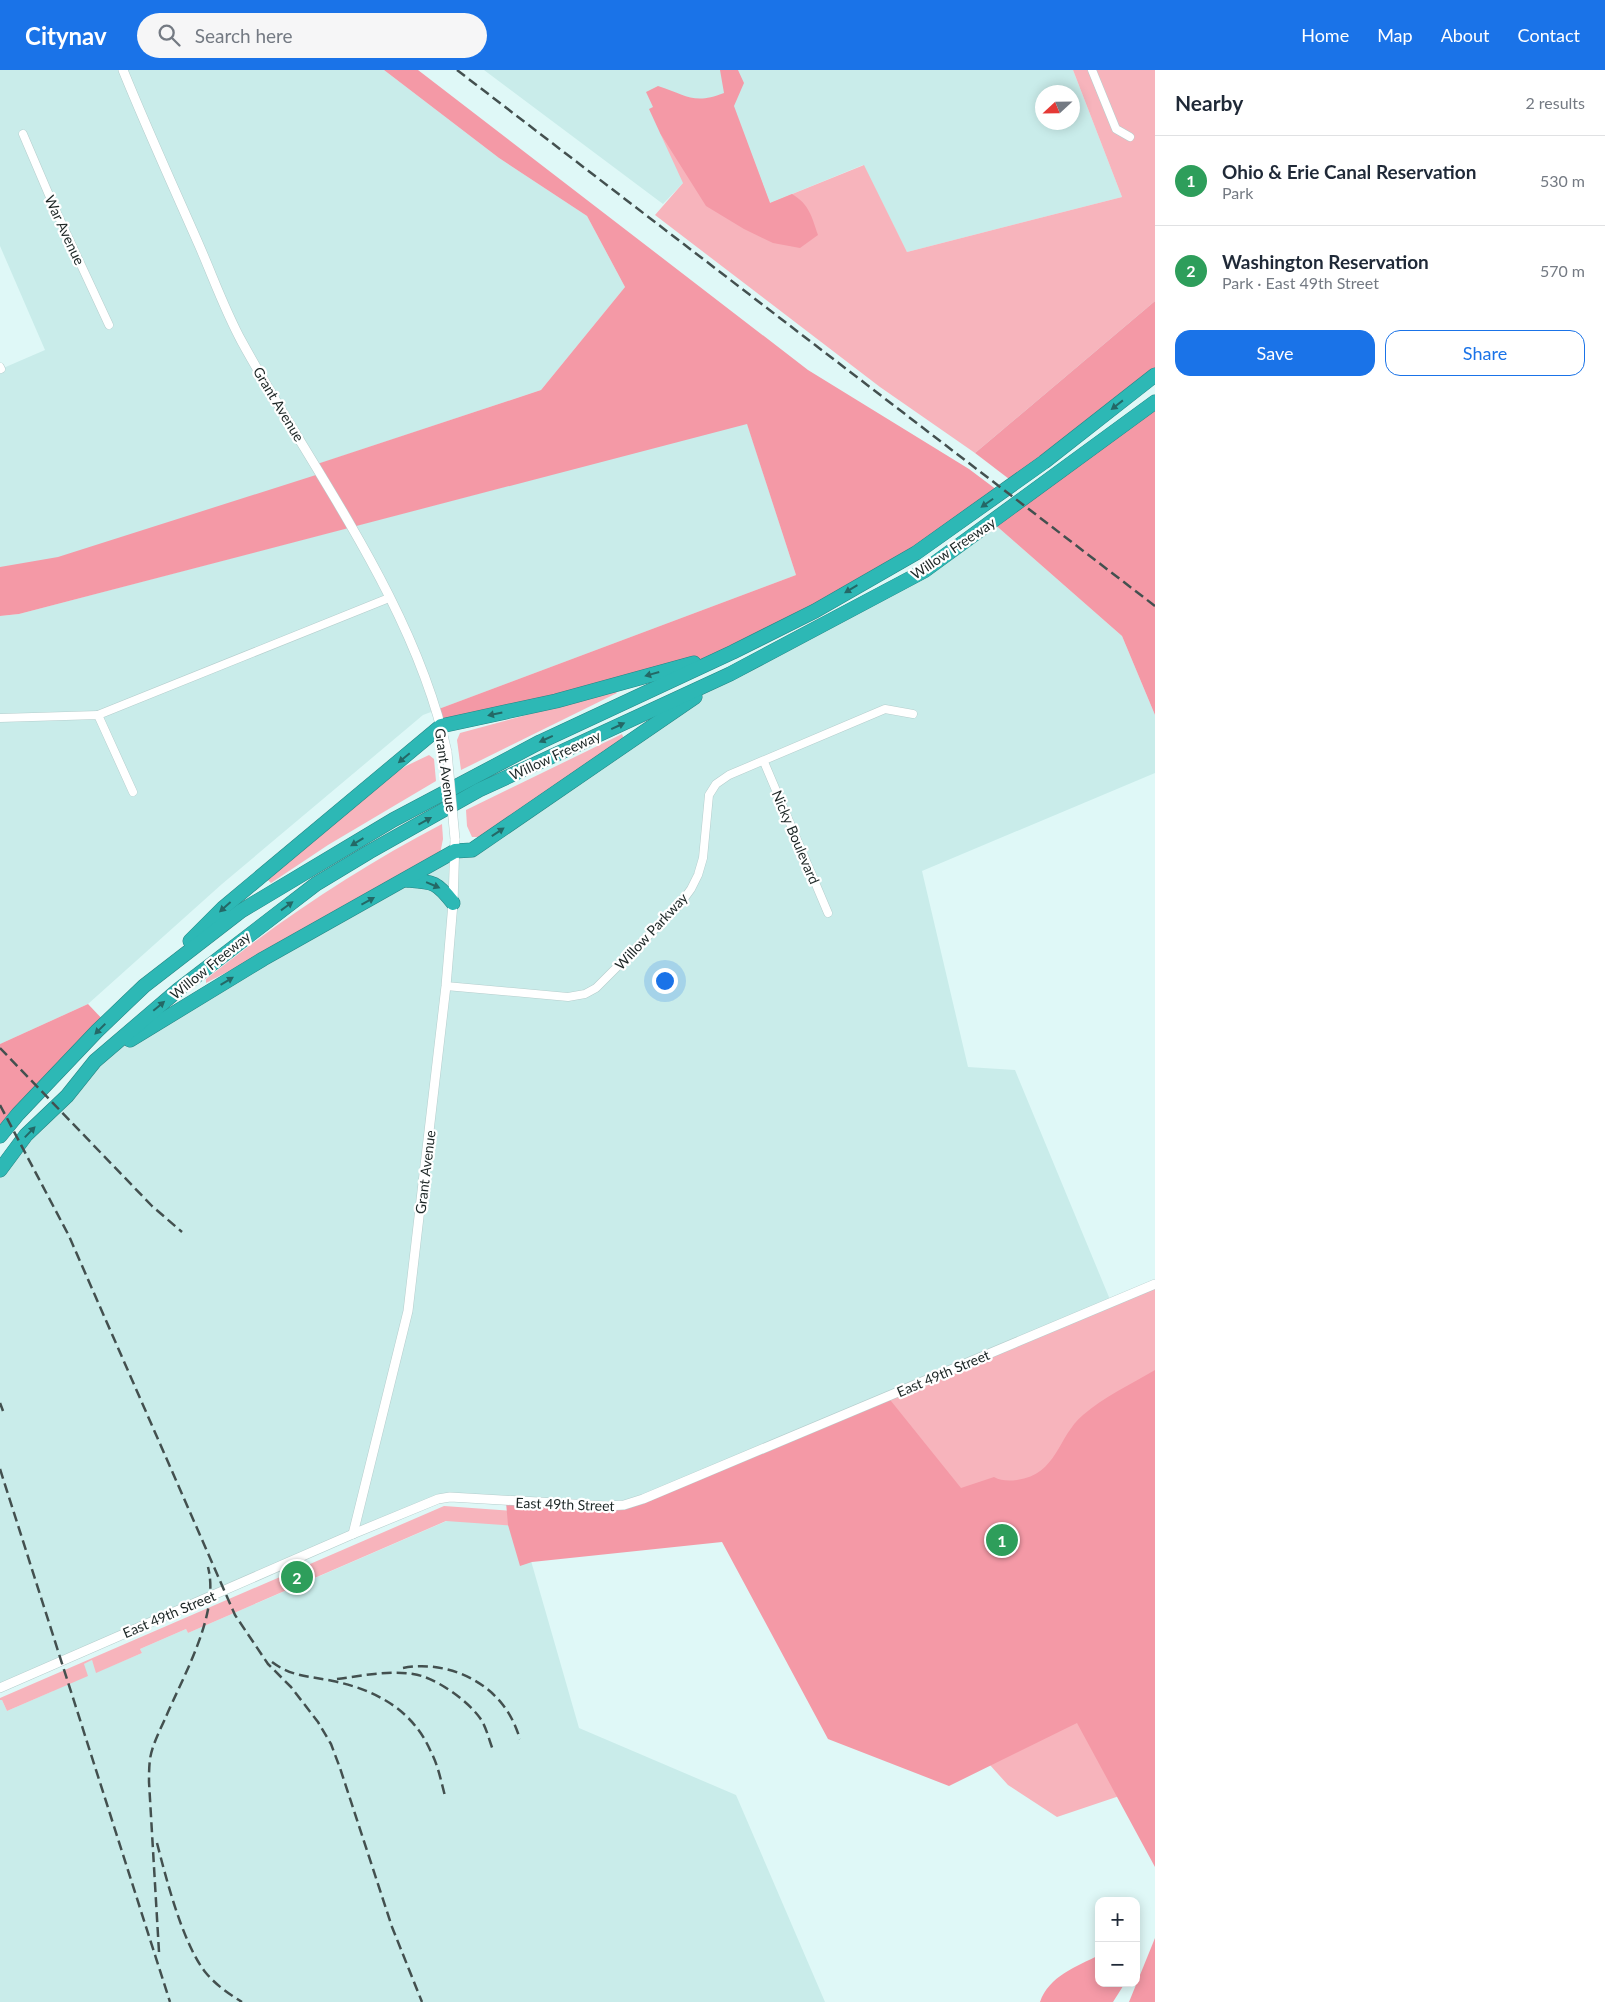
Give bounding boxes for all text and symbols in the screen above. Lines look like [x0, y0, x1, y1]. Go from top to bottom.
search box [137, 13, 487, 58]
text: Citynav [25, 21, 107, 50]
icon: search [155, 21, 183, 49]
text: Search here [195, 24, 293, 47]
text: Home [1301, 24, 1349, 46]
text: Map [1377, 24, 1413, 46]
text: About [1441, 24, 1490, 46]
text: Contact [1518, 24, 1580, 46]
north arrow [1035, 85, 1080, 130]
text: Nearby [1175, 90, 1243, 115]
text: 2 results [1525, 93, 1585, 112]
text: Ohio & Erie Canal Reservation [1222, 160, 1476, 183]
text: 1 [1186, 171, 1196, 190]
text: 530 m [1540, 171, 1585, 190]
text: Park [1222, 183, 1253, 202]
street label: War Avenue [41, 192, 89, 268]
text: Washington Reservation [1222, 250, 1429, 273]
text: 2 [1186, 261, 1196, 280]
text: 570 m [1540, 261, 1585, 280]
text: Park · East 49th Street [1222, 273, 1379, 292]
button: Save [1175, 330, 1375, 376]
button: Share [1385, 330, 1585, 376]
street label: Grant Avenue [250, 364, 308, 444]
one-way arrow [1110, 400, 1124, 410]
one-way arrow [980, 498, 994, 508]
street label: Willow Freeway [907, 513, 999, 583]
one-way arrow [845, 585, 858, 594]
one-way arrow [645, 670, 660, 678]
one-way arrow [488, 710, 503, 718]
one-way arrow [611, 722, 625, 730]
street label: Willow Freeway [507, 726, 604, 783]
street label: Grant Avenue [432, 727, 460, 813]
one-way arrow [539, 735, 553, 743]
one-way arrow [397, 752, 410, 763]
street label: Nicky Boulevard [769, 788, 823, 886]
one-way arrow [417, 817, 432, 825]
one-way arrow [491, 827, 505, 837]
one-way arrow [351, 837, 364, 846]
one-way arrow [426, 881, 441, 889]
street label: Willow Parkway [611, 888, 691, 973]
one-way arrow [361, 897, 375, 905]
one-way arrow [220, 901, 232, 913]
one-way arrow [280, 901, 293, 911]
street label: Willow Freeway [166, 927, 254, 1003]
your location [652, 968, 678, 994]
one-way arrow [220, 977, 233, 986]
one-way arrow [152, 1001, 165, 1012]
one-way arrow [94, 1023, 106, 1035]
one-way arrow [24, 1126, 36, 1138]
street label: Grant Avenue [411, 1129, 439, 1215]
street label: East 49th Street [894, 1346, 992, 1400]
street label: East 49th Street [515, 1494, 615, 1514]
pin: 1 [986, 1521, 1018, 1559]
pin: 2 [281, 1558, 313, 1596]
street label: East 49th Street [120, 1587, 218, 1641]
map controls [1095, 1897, 1140, 1987]
button: + [1095, 1897, 1140, 1942]
button: − [1095, 1942, 1140, 1987]

